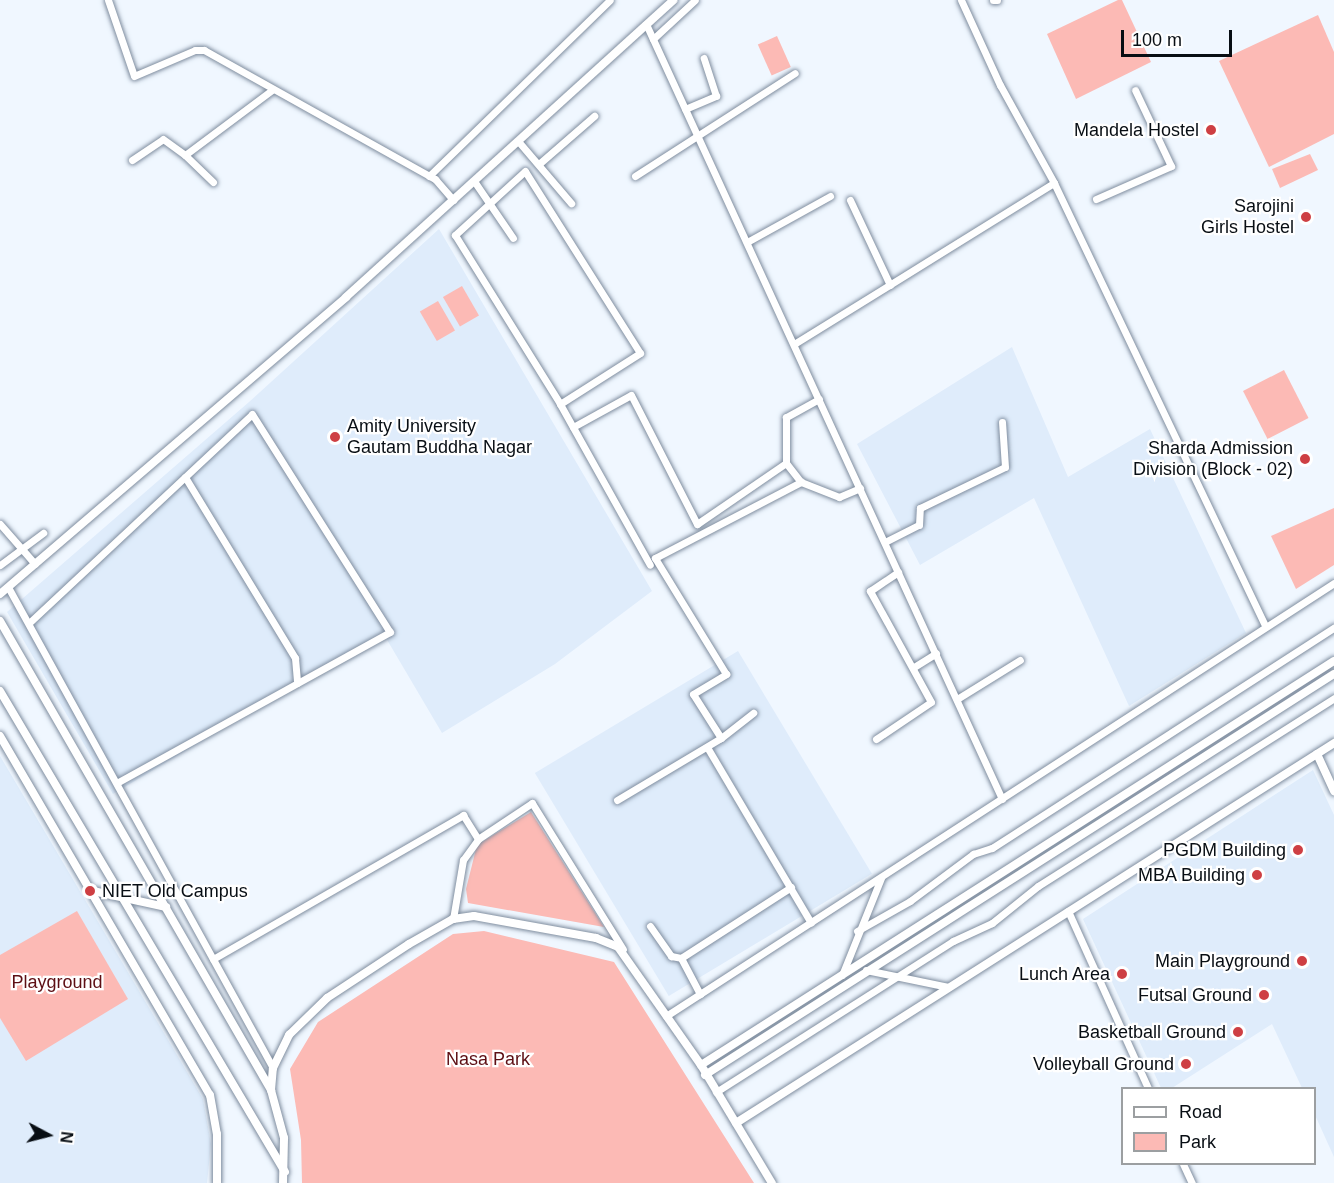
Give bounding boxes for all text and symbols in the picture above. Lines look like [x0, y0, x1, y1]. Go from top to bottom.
scale bar [1124, 18, 1235, 56]
text: 100 m [1132, 30, 1182, 50]
place label: Mandela Hostel [1074, 119, 1199, 141]
marker: Mandela Hostel [1204, 123, 1218, 137]
place label: Sarojini Girls Hostel [1201, 196, 1294, 238]
marker: Sarojini Girls Hostel [1299, 210, 1313, 224]
place label: Amity University Gautam Buddha Nagar [347, 416, 532, 458]
marker: Amity University Gautam Buddha Nagar [328, 430, 342, 444]
place label: Sharda Admission Division (Block - 02) [1133, 438, 1293, 480]
marker: Sharda Admission Division (Block - 02) [1298, 452, 1312, 466]
place label: PGDM Building [1163, 839, 1286, 861]
marker: PGDM Building [1291, 843, 1305, 857]
place label: MBA Building [1137, 864, 1245, 886]
marker: MBA Building [1250, 868, 1264, 882]
place label: NIET Old Campus [102, 880, 248, 902]
marker: NIET Old Campus [83, 884, 97, 898]
place label: Main Playground [1155, 950, 1290, 972]
marker: Main Playground [1295, 954, 1309, 968]
place label: Lunch Area [1018, 963, 1110, 985]
marker: Lunch Area [1115, 967, 1129, 981]
park label: Playground [11, 971, 103, 993]
place label: Futsal Ground [1138, 984, 1252, 1006]
marker: Futsal Ground [1257, 988, 1271, 1002]
place label: Basketball Ground [1078, 1021, 1226, 1043]
marker: Basketball Ground [1231, 1025, 1245, 1039]
park label: Nasa Park [446, 1048, 530, 1070]
place label: Volleyball Ground [1033, 1053, 1174, 1075]
marker: Volleyball Ground [1179, 1057, 1193, 1071]
legend [1121, 1087, 1316, 1165]
text: Road [1179, 1102, 1222, 1122]
north arrow [18, 1105, 78, 1165]
text: N [57, 1130, 76, 1144]
text: Park [1179, 1132, 1216, 1152]

